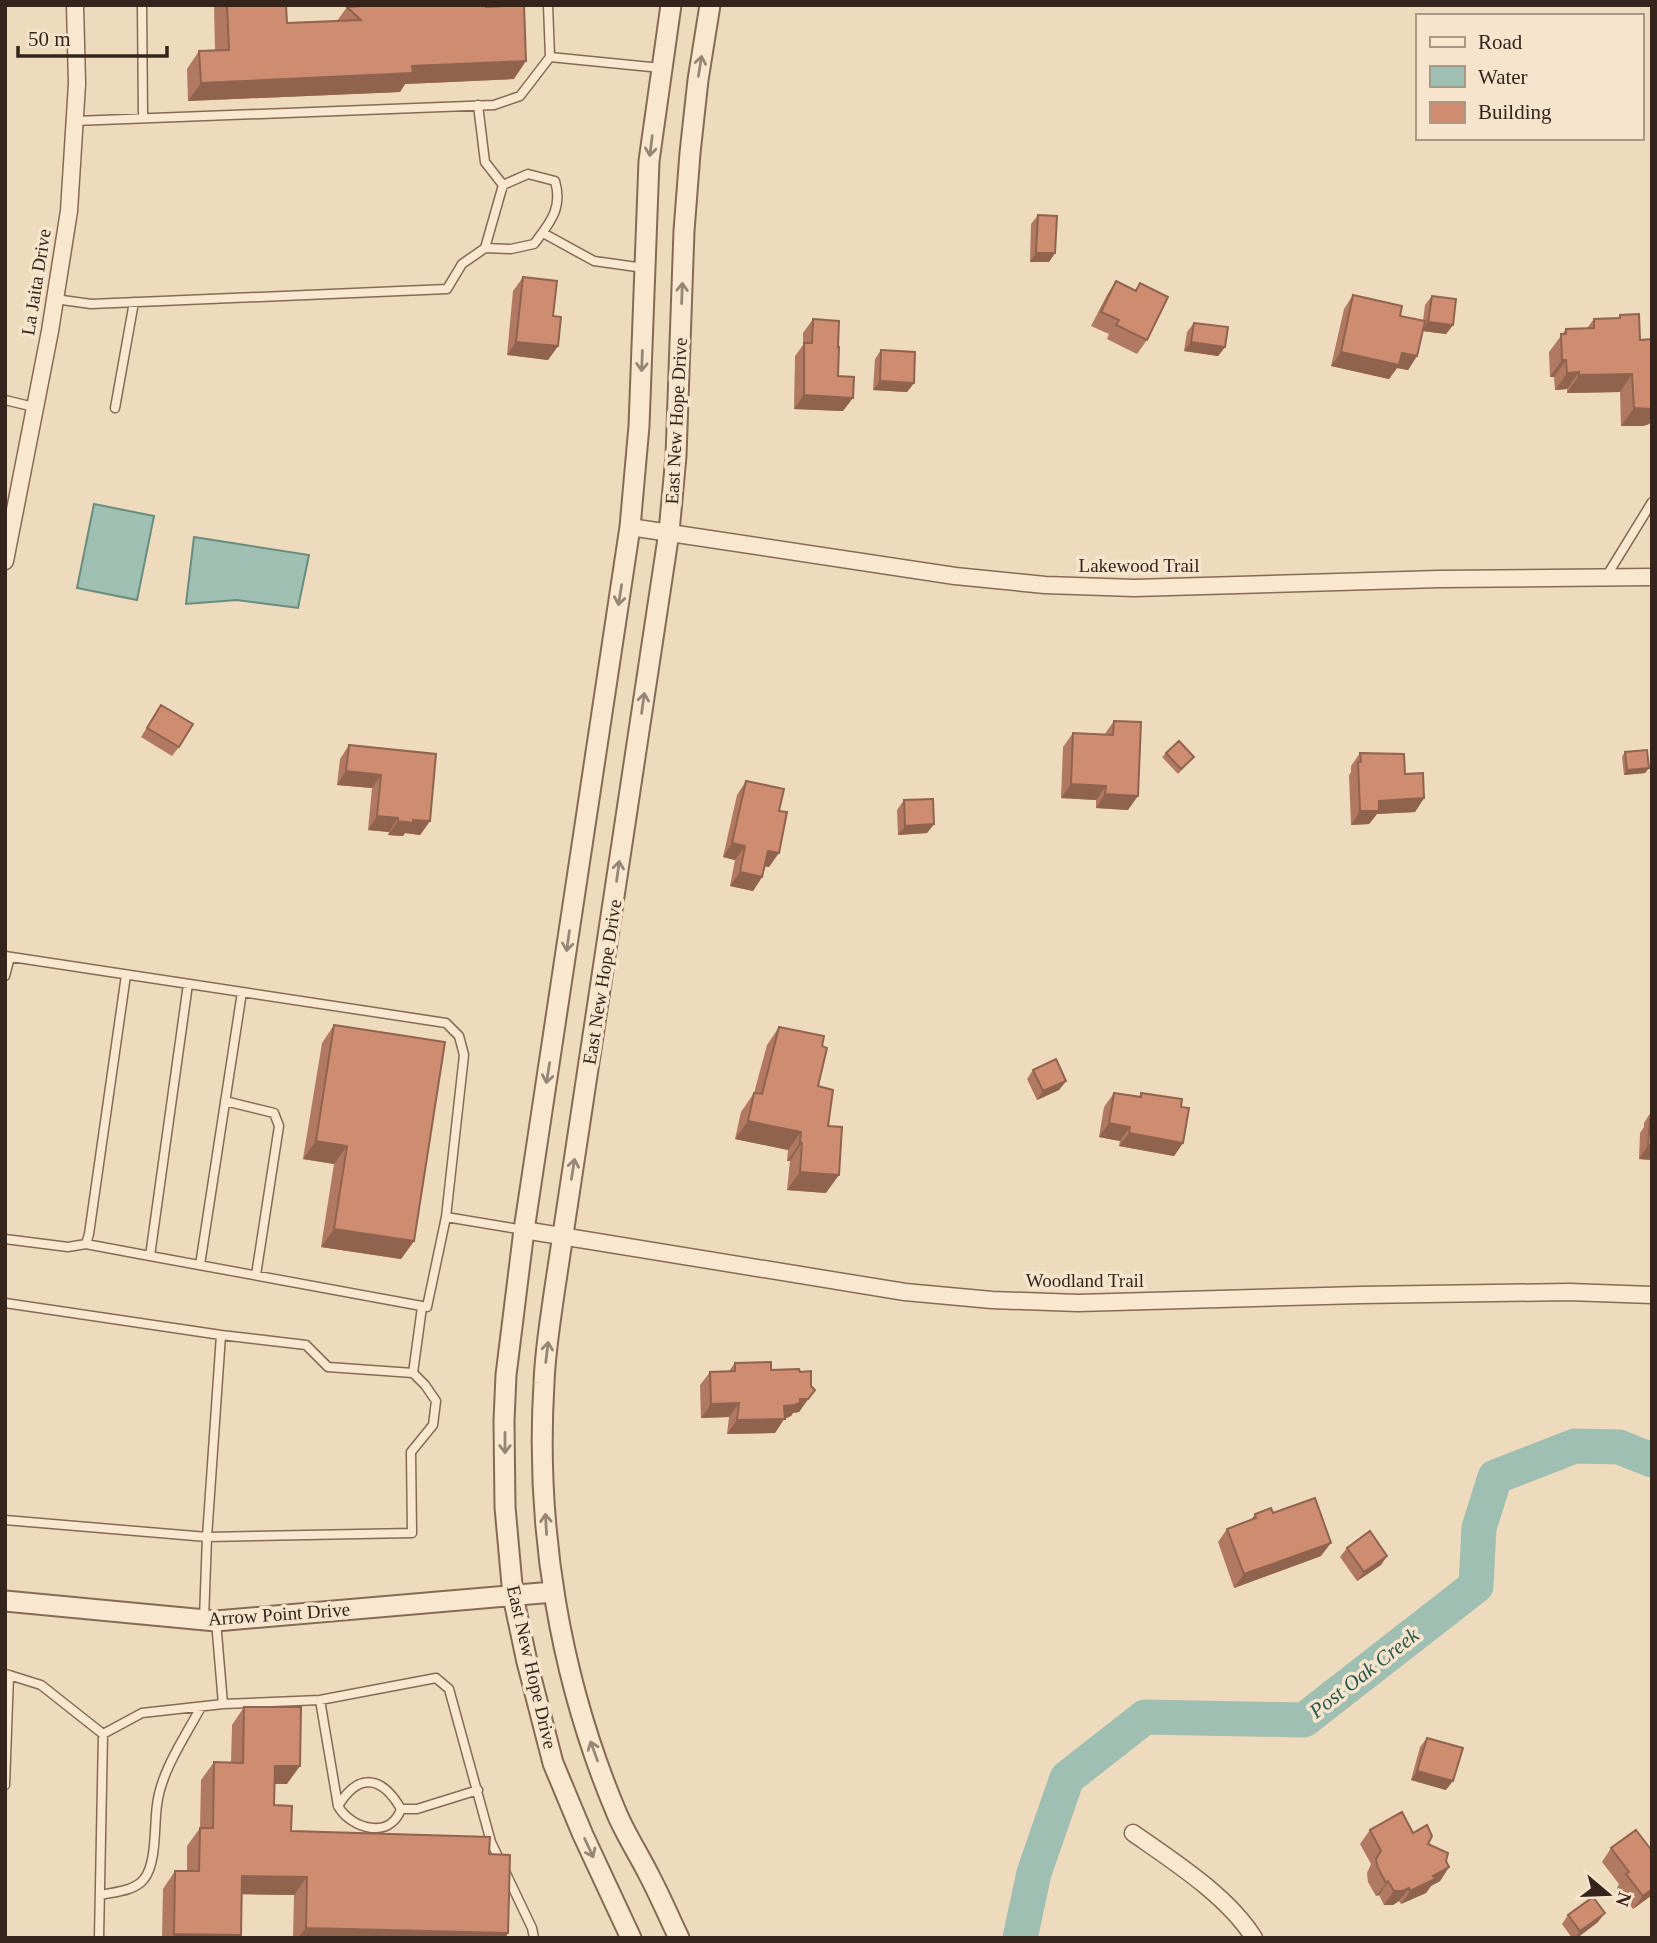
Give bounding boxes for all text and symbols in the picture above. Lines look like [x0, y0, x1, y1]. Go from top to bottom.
scale bar [18, 14, 166, 58]
legend [1416, 14, 1643, 140]
text: 50 m [28, 27, 71, 51]
text: Road [1478, 30, 1523, 54]
one-way arrow [694, 55, 707, 78]
text: Water [1478, 65, 1528, 89]
text: Building [1478, 100, 1552, 124]
one-way arrow [645, 134, 658, 157]
street label: La Jaita Drive [17, 227, 55, 337]
one-way arrow [676, 282, 689, 305]
street label: East New Hope Drive [661, 337, 691, 505]
one-way arrow [635, 349, 648, 372]
street label: Lakewood Trail [1079, 555, 1199, 576]
one-way arrow [613, 583, 626, 606]
one-way arrow [637, 692, 650, 714]
one-way arrow [612, 861, 625, 883]
street label: East New Hope Drive [579, 898, 625, 1066]
one-way arrow [561, 929, 574, 952]
one-way arrow [541, 1062, 554, 1084]
one-way arrow [567, 1158, 580, 1181]
street label: Woodland Trail [1026, 1270, 1144, 1291]
one-way arrow [541, 1341, 554, 1363]
one-way arrow [498, 1431, 511, 1454]
one-way arrow [540, 1513, 553, 1536]
street label: East New Hope Drive [503, 1583, 561, 1751]
street label: Arrow Point Drive [207, 1599, 351, 1629]
water label: Post Oak Creek [1304, 1622, 1424, 1724]
one-way arrow [587, 1741, 599, 1763]
one-way arrow [583, 1837, 596, 1858]
north arrow [1573, 1859, 1643, 1929]
text: N [1611, 1889, 1636, 1910]

